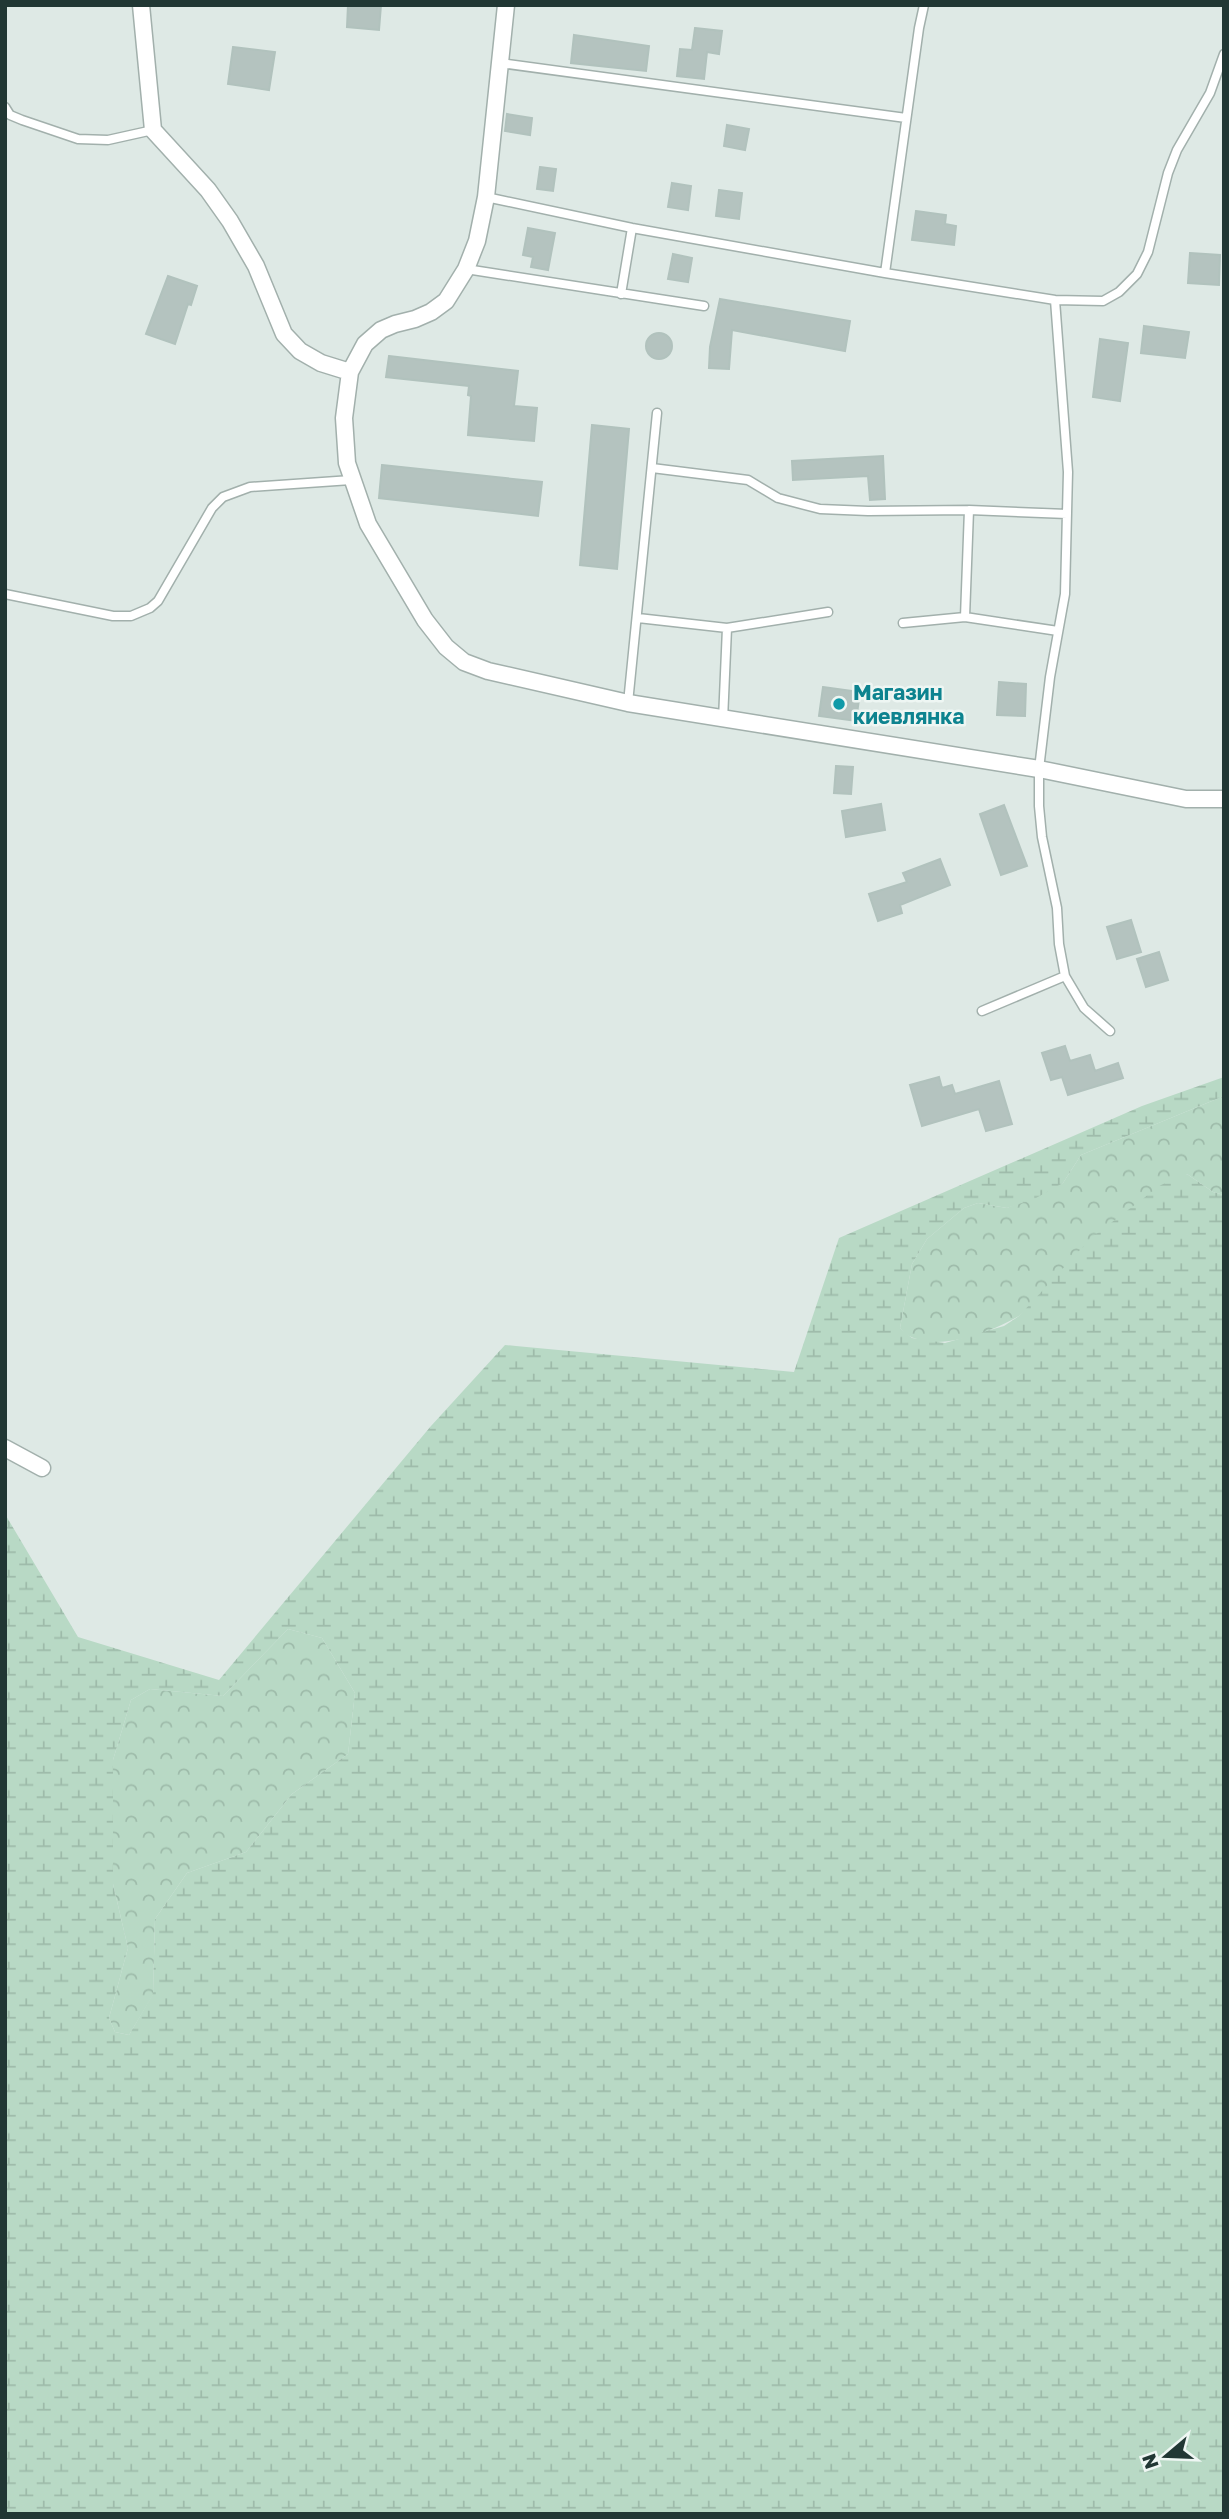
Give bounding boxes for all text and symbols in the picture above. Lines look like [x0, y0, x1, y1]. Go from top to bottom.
place label: Магазин киевлянка [853, 679, 964, 729]
marker: Магазин киевлянка [831, 696, 847, 712]
north arrow [1131, 2421, 1201, 2491]
text: N [1136, 2451, 1163, 2472]

